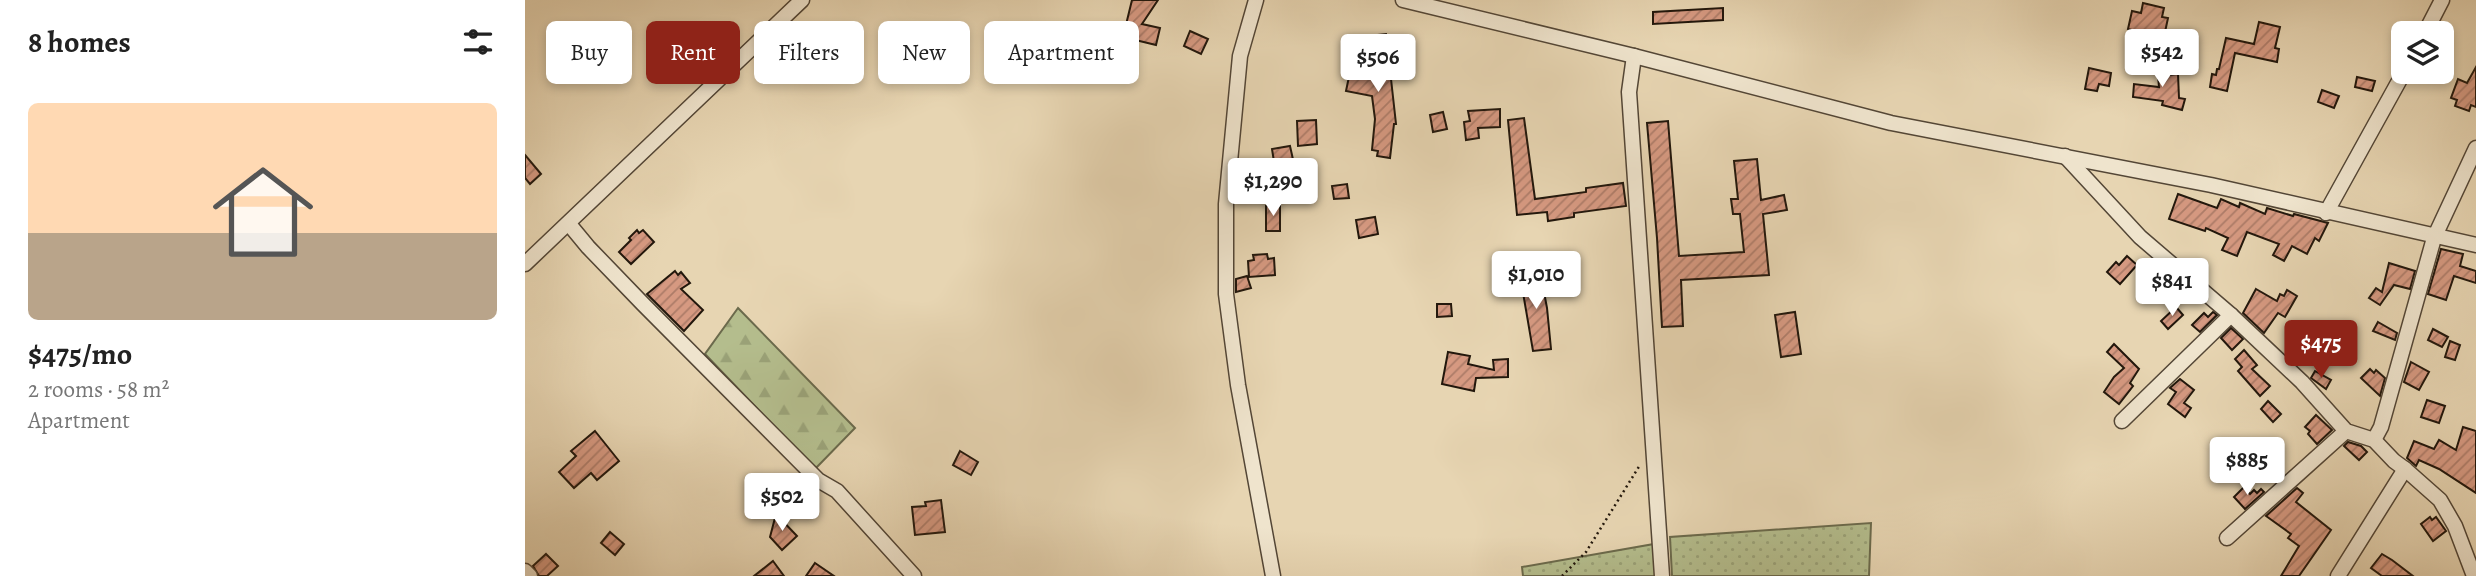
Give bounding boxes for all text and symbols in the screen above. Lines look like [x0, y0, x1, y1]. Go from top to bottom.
chip: Buy [546, 21, 632, 84]
chip: Rent [646, 21, 740, 84]
chip: Filters [754, 21, 864, 84]
chip: New [878, 21, 970, 84]
chip: Apartment [984, 21, 1139, 84]
map controls [2391, 21, 2454, 84]
button: layers [2391, 21, 2454, 84]
text: 8 homes [28, 22, 131, 62]
icon: filters [459, 23, 497, 61]
pin: $542 [2121, 29, 2203, 89]
pin: $506 [1337, 34, 1419, 94]
text: $542 [2141, 36, 2183, 67]
text: $506 [1357, 41, 1399, 72]
icon: home [200, 149, 326, 275]
pin: $1,290 [1216, 158, 1330, 218]
text: $1,290 [1244, 165, 1302, 196]
pin: $1,010 [1479, 252, 1593, 311]
text: $1,010 [1508, 258, 1564, 289]
pin: $841 [2131, 258, 2213, 318]
text: $841 [2152, 265, 2192, 296]
pin: $475 [2280, 320, 2362, 380]
text: $475 [2300, 327, 2342, 358]
text: $475/mo [28, 334, 132, 374]
text: 2 rooms · 58 m² [28, 374, 169, 405]
text: Apartment [28, 405, 130, 436]
pin: $885 [2206, 438, 2288, 497]
text: $885 [2226, 444, 2268, 475]
pin: $502 [741, 474, 823, 533]
text: $502 [760, 480, 804, 511]

